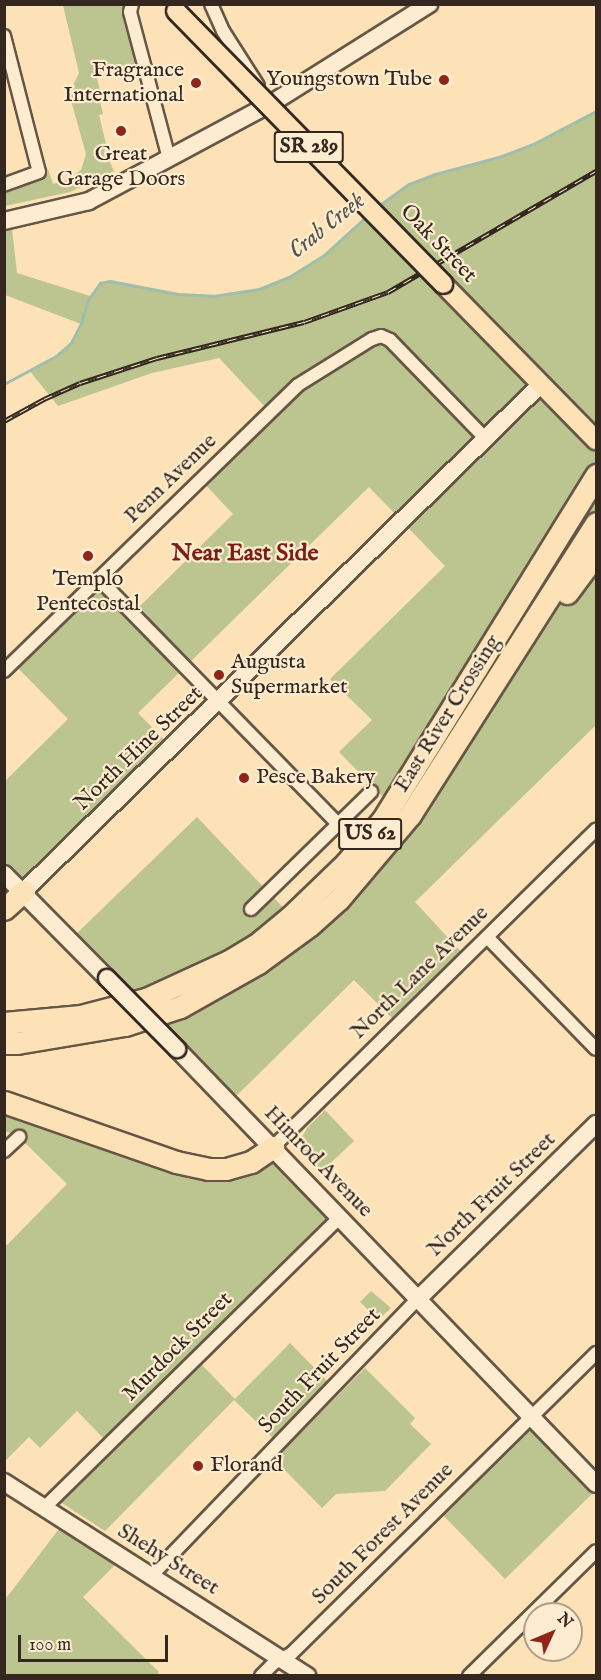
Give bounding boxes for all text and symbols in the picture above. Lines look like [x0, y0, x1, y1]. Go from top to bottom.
place label: Fragrance International [64, 57, 184, 108]
place label: Youngstown Tube [266, 67, 432, 93]
marker: Youngstown Tube [437, 73, 451, 87]
marker: Fragrance International [189, 76, 203, 90]
marker: Great Garage Doors [114, 124, 128, 138]
road number: SR 289 [273, 129, 345, 165]
place label: Great Garage Doors [57, 141, 185, 192]
water label: Crab Creek [283, 187, 371, 265]
street label: Oak Street [394, 199, 482, 289]
street label: Penn Avenue [119, 429, 223, 529]
district label: Near East Side [172, 540, 318, 568]
marker: Templo Pentecostal [81, 549, 95, 563]
place label: Templo Pentecostal [36, 566, 140, 618]
street label: East River Crossing [389, 630, 507, 798]
place label: Augusta Supermarket [231, 649, 348, 700]
marker: Augusta Supermarket [212, 668, 226, 682]
street label: North Hine Street [69, 681, 209, 817]
place label: Pesce Bakery [256, 765, 375, 791]
marker: Pesce Bakery [237, 771, 251, 785]
road number: US 62 [337, 816, 403, 852]
street label: North Lane Avenue [346, 901, 494, 1045]
street label: Himrod Avenue [258, 1101, 378, 1223]
street label: North Fruit Street [422, 1127, 562, 1263]
street label: Murdock Street [118, 1287, 238, 1407]
street label: South Fruit Street [253, 1303, 387, 1439]
place label: Florand [210, 1453, 283, 1479]
street label: South Forest Avenue [307, 1458, 459, 1610]
marker: Florand [191, 1459, 205, 1473]
street label: Shehy Street [112, 1518, 224, 1602]
north arrow [523, 1602, 583, 1662]
text: N [553, 1609, 577, 1633]
scale bar [21, 1623, 171, 1661]
text: 100 m [29, 1634, 71, 1657]

